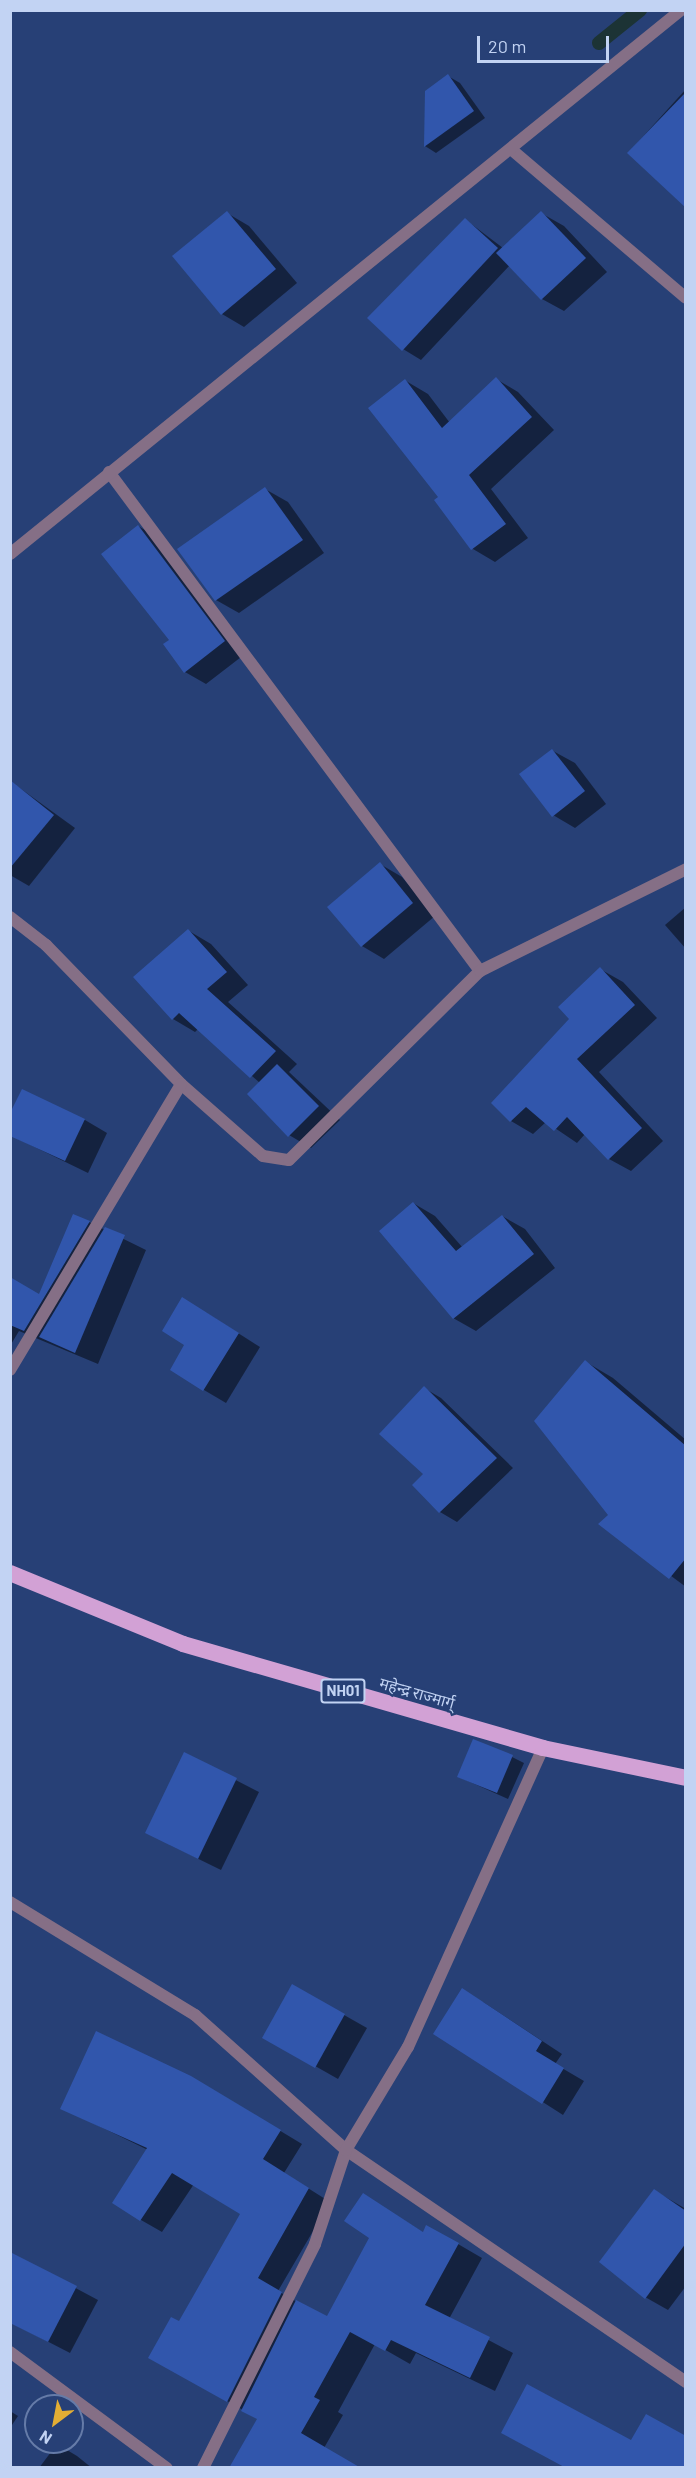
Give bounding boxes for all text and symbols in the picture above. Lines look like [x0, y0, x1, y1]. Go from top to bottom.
scale bar [480, 24, 612, 62]
text: 20 m [488, 35, 526, 57]
street label: महेन्द्र राज्मार्ग् [377, 1673, 457, 1713]
road number: NH01 [319, 1679, 367, 1703]
north arrow [24, 2394, 84, 2454]
text: N [36, 2427, 55, 2449]

